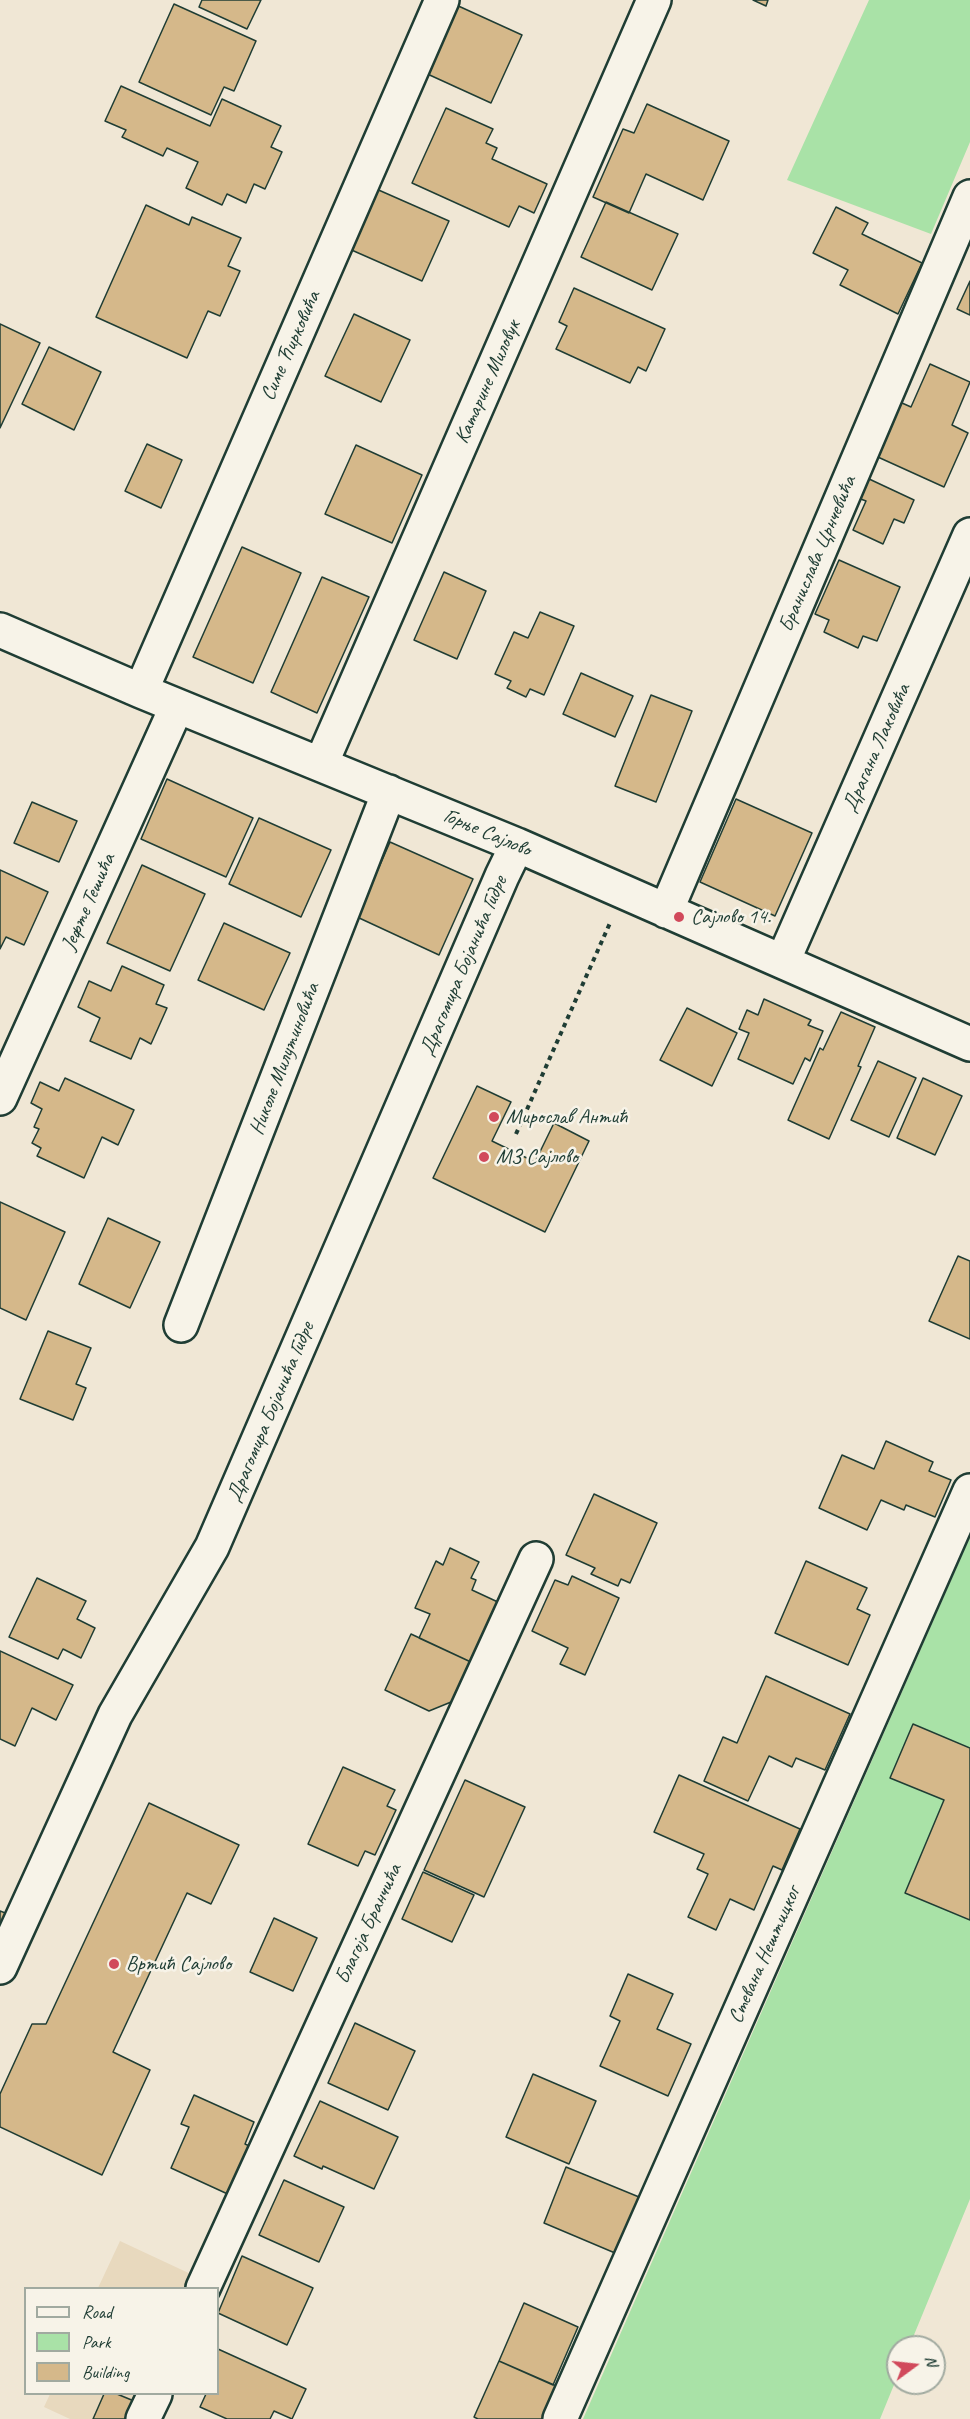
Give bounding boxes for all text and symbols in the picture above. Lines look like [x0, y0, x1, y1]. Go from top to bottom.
street label: Симе Ћирковића [256, 287, 326, 405]
street label: Катарине Миловук [449, 316, 527, 448]
street label: Бранислава Црнчевића [774, 472, 862, 636]
street label: Драгана Лаковића [837, 680, 917, 816]
street label: Горње Сајлово [439, 803, 535, 863]
street label: Јефте Тешића [56, 850, 122, 954]
street label: Драгомира Бојанића Гидре [415, 872, 513, 1060]
place label: Сајлово 14. [691, 904, 771, 930]
marker: Сајлово 14. [672, 910, 686, 924]
street label: Николе Милутиновића [244, 979, 326, 1139]
place label: Мирослав Антић [506, 1104, 627, 1130]
marker: Мирослав Антић [487, 1110, 501, 1124]
place label: МЗ Сајлово [496, 1144, 578, 1170]
marker: МЗ Сајлово [477, 1150, 491, 1164]
street label: Драгомира Бојанића Гидре [222, 1318, 320, 1506]
street label: Благоја Бранчића [330, 1860, 408, 1988]
street label: Стевана Нештицког [724, 1883, 806, 2027]
place label: Вртић Сајлово [126, 1951, 231, 1977]
marker: Вртић Сајлово [107, 1957, 121, 1971]
legend [24, 2287, 219, 2395]
text: Road [82, 2301, 112, 2323]
text: Park [82, 2331, 111, 2353]
north arrow [886, 2335, 946, 2395]
text: N [921, 2353, 942, 2368]
text: Building [82, 2361, 129, 2383]

